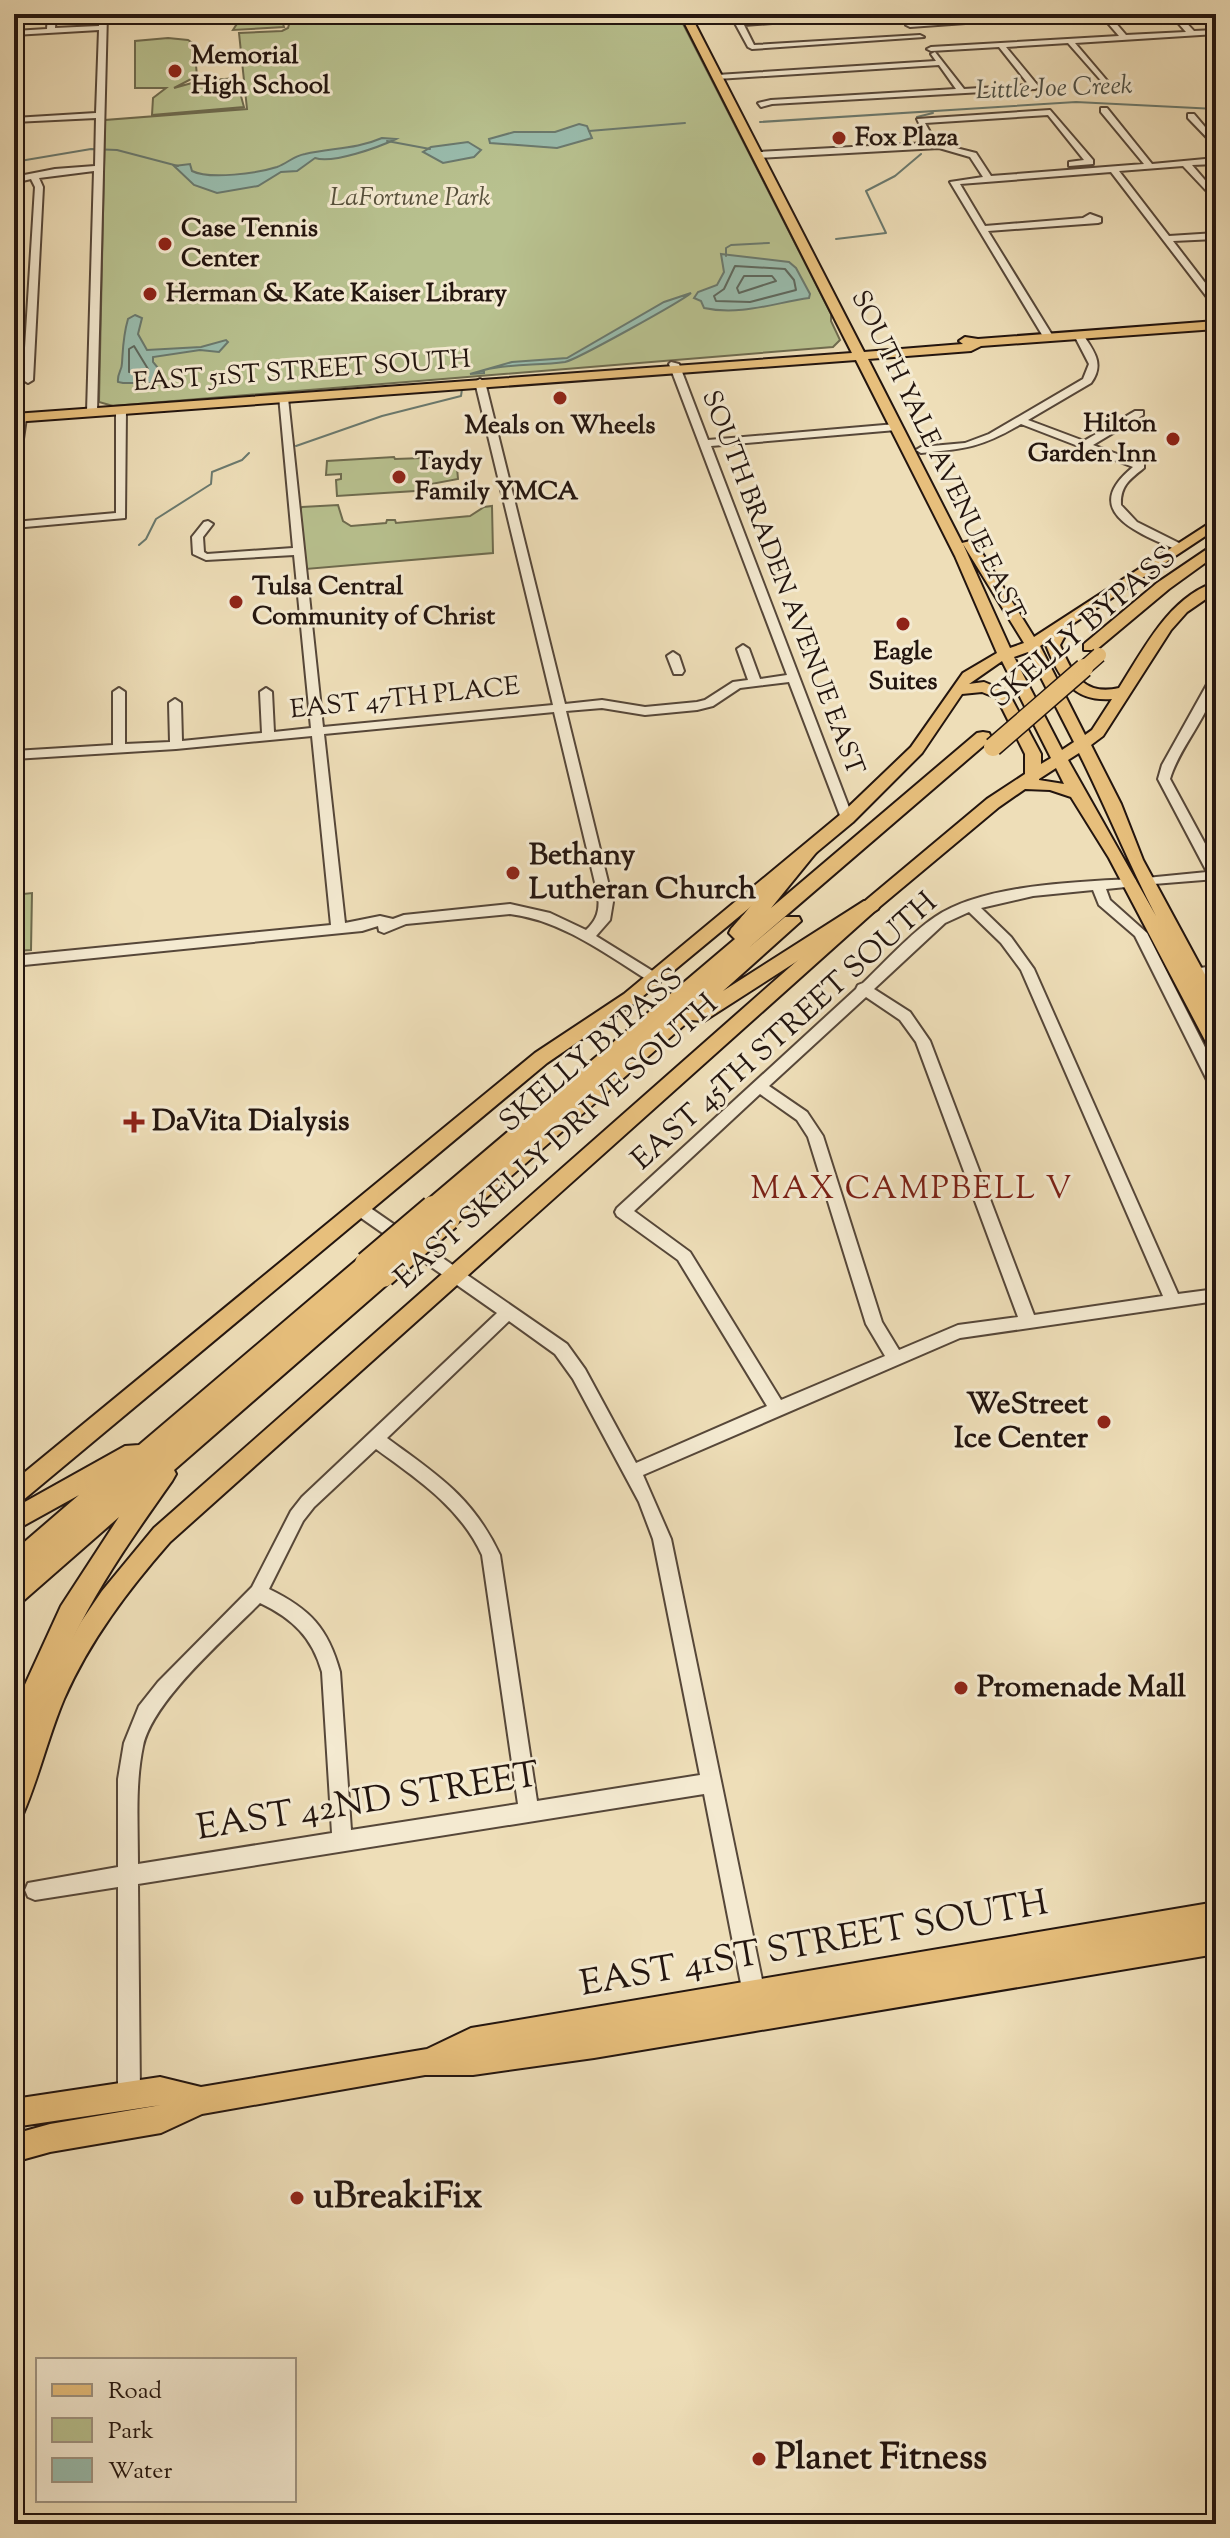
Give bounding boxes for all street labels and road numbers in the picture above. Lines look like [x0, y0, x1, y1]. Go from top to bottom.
street label: SOUTH YALE AVENUE EAST [841, 284, 1033, 628]
street label: EAST 51ST STREET SOUTH [132, 342, 472, 402]
street label: SOUTH BRADEN AVENUE EAST [691, 385, 873, 781]
street label: SKELLY BYPASS [981, 537, 1187, 719]
street label: EAST 47TH PLACE [288, 669, 522, 729]
street label: EAST 45TH STREET SOUTH [623, 883, 948, 1181]
street label: SKELLY BYPASS [490, 959, 694, 1143]
street label: EAST SKELLY DRIVE SOUTH [386, 985, 729, 1299]
street label: EAST 42ND STREET [193, 1750, 543, 1856]
street label: EAST 41ST STREET SOUTH [576, 1878, 1052, 2012]

